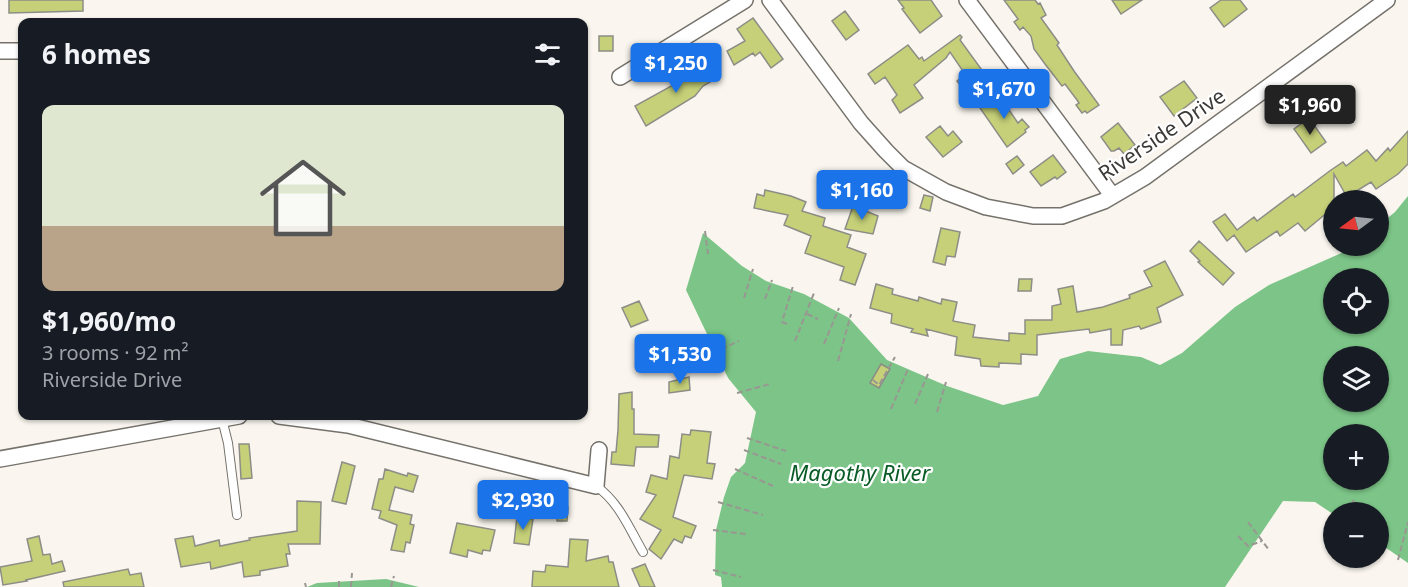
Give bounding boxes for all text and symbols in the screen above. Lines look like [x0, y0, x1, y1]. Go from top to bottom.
text: 6 homes [42, 36, 151, 72]
icon: filters [531, 38, 564, 71]
pin: $1,250 [627, 43, 725, 94]
text: $1,250 [645, 49, 707, 76]
pin: $1,670 [955, 69, 1053, 120]
text: $1,670 [973, 75, 1035, 102]
street label: Riverside Drive [1093, 81, 1230, 187]
pin: $1,960 [1261, 85, 1359, 136]
text: $1,960 [1279, 91, 1341, 118]
icon: home [249, 144, 357, 252]
pin: $1,160 [813, 170, 911, 221]
text: $1,160 [831, 176, 893, 203]
north arrow [1323, 190, 1389, 256]
map controls [1323, 190, 1389, 568]
button: locate [1323, 268, 1389, 334]
text: $1,960/mo [42, 303, 176, 339]
pin: $1,530 [631, 334, 729, 385]
text: 3 rooms · 92 m² [42, 339, 189, 366]
text: $1,530 [649, 340, 711, 367]
button: layers [1323, 346, 1389, 412]
text: Riverside Drive [42, 366, 182, 393]
button: + [1323, 424, 1389, 490]
water label: Magothy River [790, 457, 931, 487]
pin: $2,930 [474, 480, 572, 531]
text: $2,930 [492, 486, 554, 513]
button: − [1323, 502, 1389, 568]

